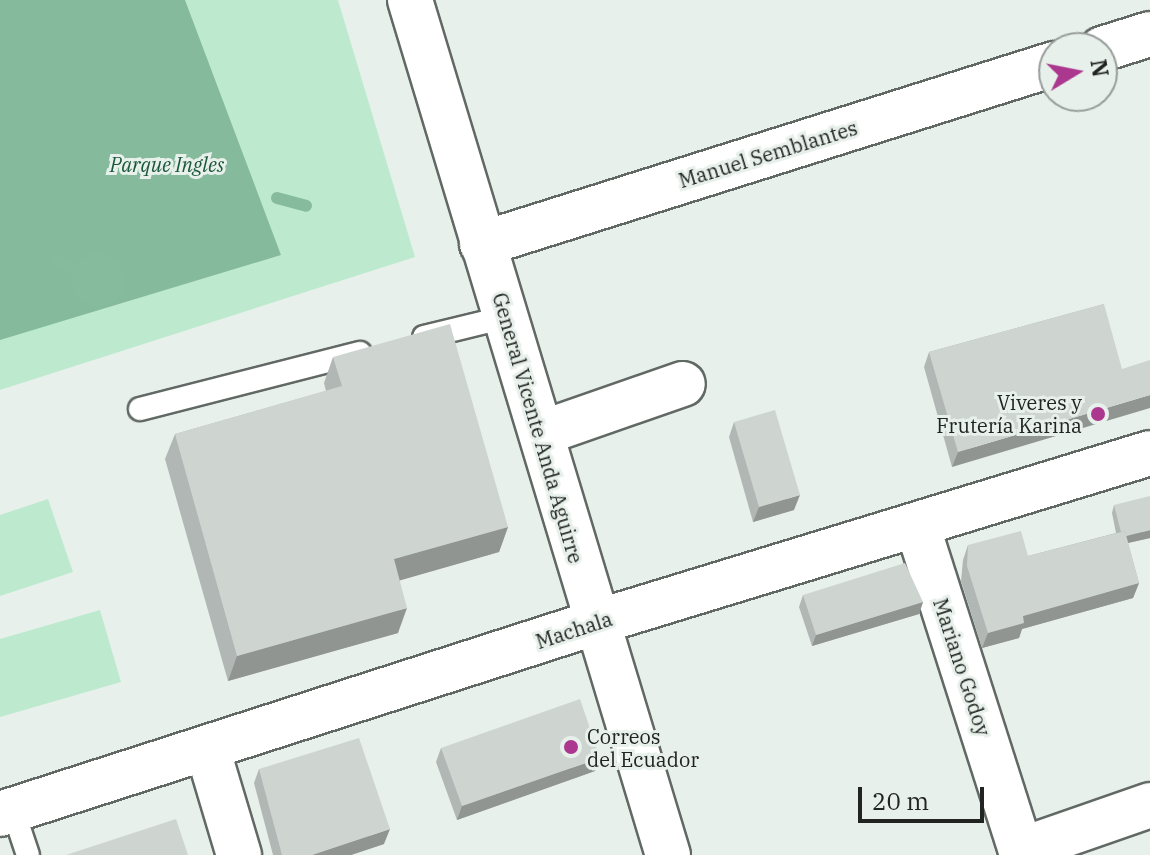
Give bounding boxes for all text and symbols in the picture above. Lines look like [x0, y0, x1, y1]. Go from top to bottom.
north arrow [1038, 32, 1118, 112]
text: N [1084, 57, 1116, 79]
street label: Manuel Semblantes [676, 115, 860, 193]
park label: Parque Ingles [110, 152, 224, 176]
street label: General Vicente Anda Aguirre [488, 290, 588, 566]
place label: Viveres y Frutería Karina [936, 390, 1082, 437]
marker: Viveres y Frutería Karina [1089, 405, 1107, 423]
street label: Mariano Godoy [928, 595, 996, 739]
street label: Machala [533, 606, 615, 654]
place label: Correos del Ecuador [587, 724, 699, 771]
marker: Correos del Ecuador [562, 738, 580, 756]
scale bar [862, 771, 988, 821]
text: 20 m [872, 785, 929, 817]

